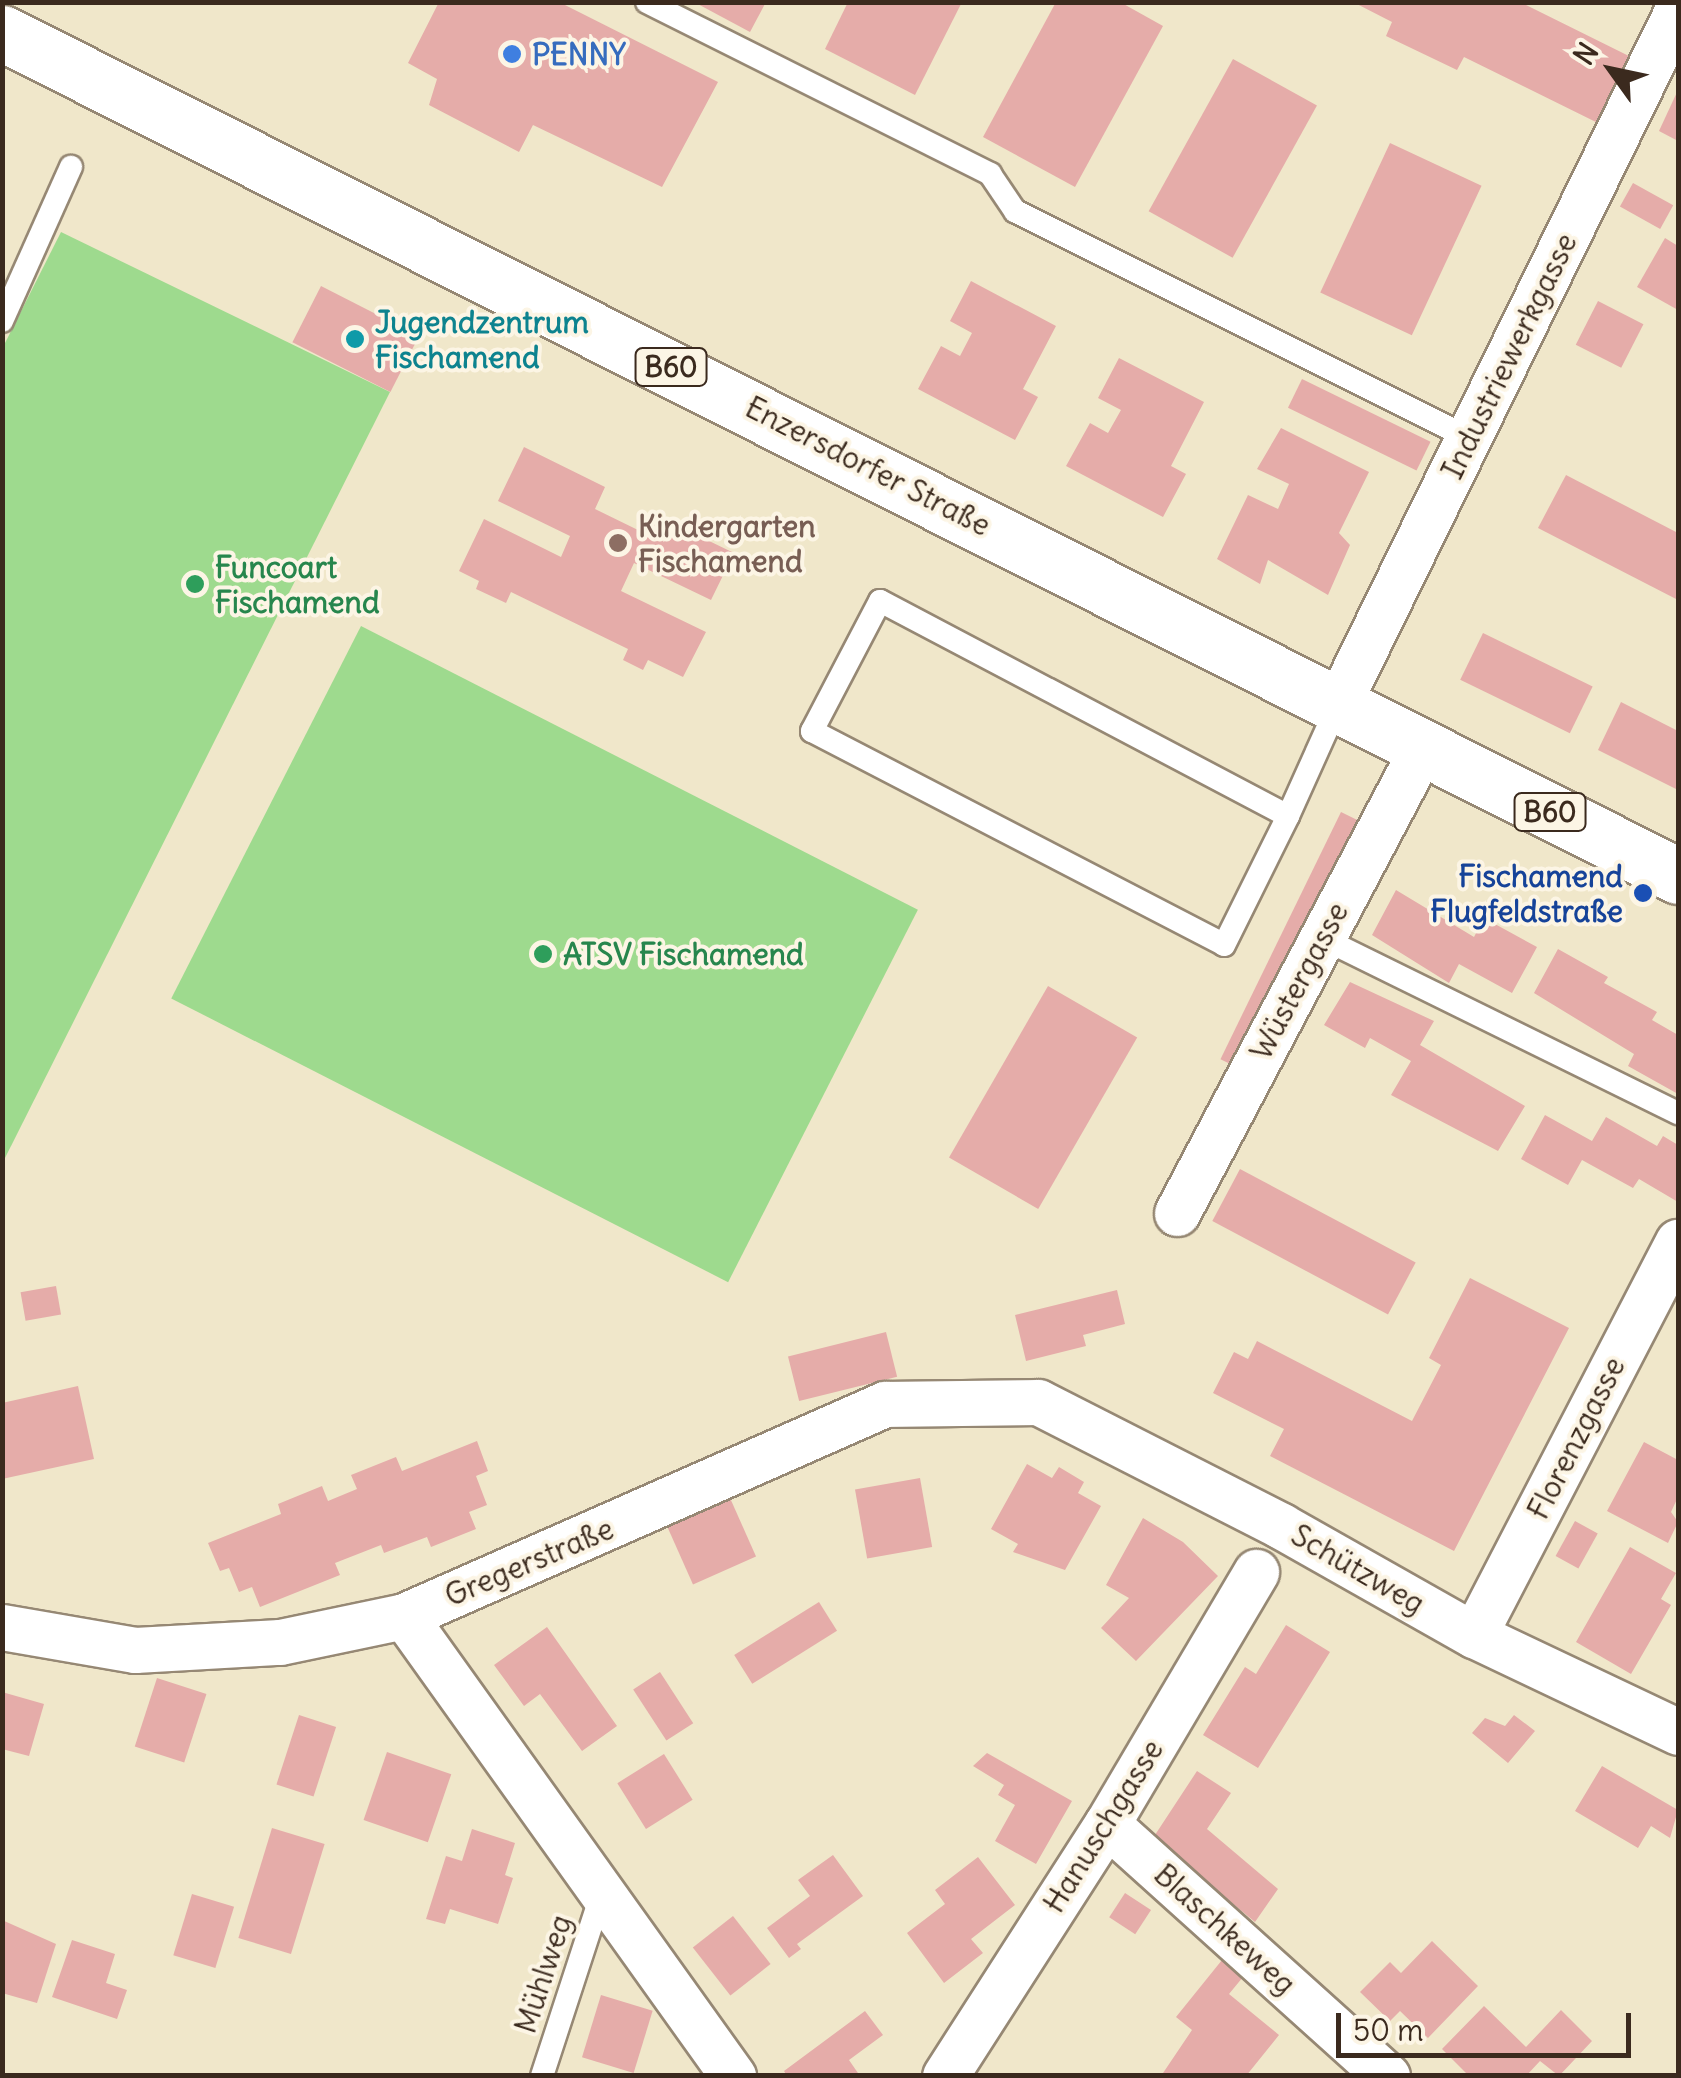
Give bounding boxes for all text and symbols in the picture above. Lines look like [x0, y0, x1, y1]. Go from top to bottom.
north arrow [1561, 20, 1661, 120]
place label: PENNY [532, 36, 626, 72]
text: N [1565, 36, 1606, 72]
marker: PENNY [501, 43, 523, 65]
street label: Industriewerkgasse [1434, 227, 1584, 485]
place label: Jugendzentrum Fischamend [375, 304, 589, 374]
marker: Jugendzentrum Fischamend [344, 328, 366, 350]
road number: B60 [634, 344, 708, 390]
street label: Enzersdorfer Straße [740, 389, 996, 543]
place label: Kindergarten Fischamend [638, 508, 816, 578]
marker: Kindergarten Fischamend [607, 532, 629, 554]
place label: Funcoart Fischamend [215, 549, 380, 620]
marker: Funcoart Fischamend [184, 573, 206, 595]
road number: B60 [1512, 789, 1588, 835]
place label: Fischamend Flugfeldstraße [1430, 858, 1623, 928]
marker: Fischamend Flugfeldstraße [1632, 882, 1654, 904]
street label: Wüstergasse [1243, 896, 1355, 1066]
place label: ATSV Fischamend [563, 936, 804, 972]
marker: ATSV Fischamend [532, 943, 554, 965]
street label: Florenzgasse [1520, 1351, 1632, 1525]
street label: Gregerstraße [439, 1510, 619, 1614]
street label: Schützweg [1285, 1517, 1431, 1621]
street label: Hanuschgasse [1036, 1733, 1170, 1919]
street label: Blaschkeweg [1147, 1856, 1303, 2002]
street label: Mühlweg [507, 1910, 579, 2038]
scale bar [1341, 1993, 1636, 2055]
text: 50 m [1353, 2011, 1423, 2049]

